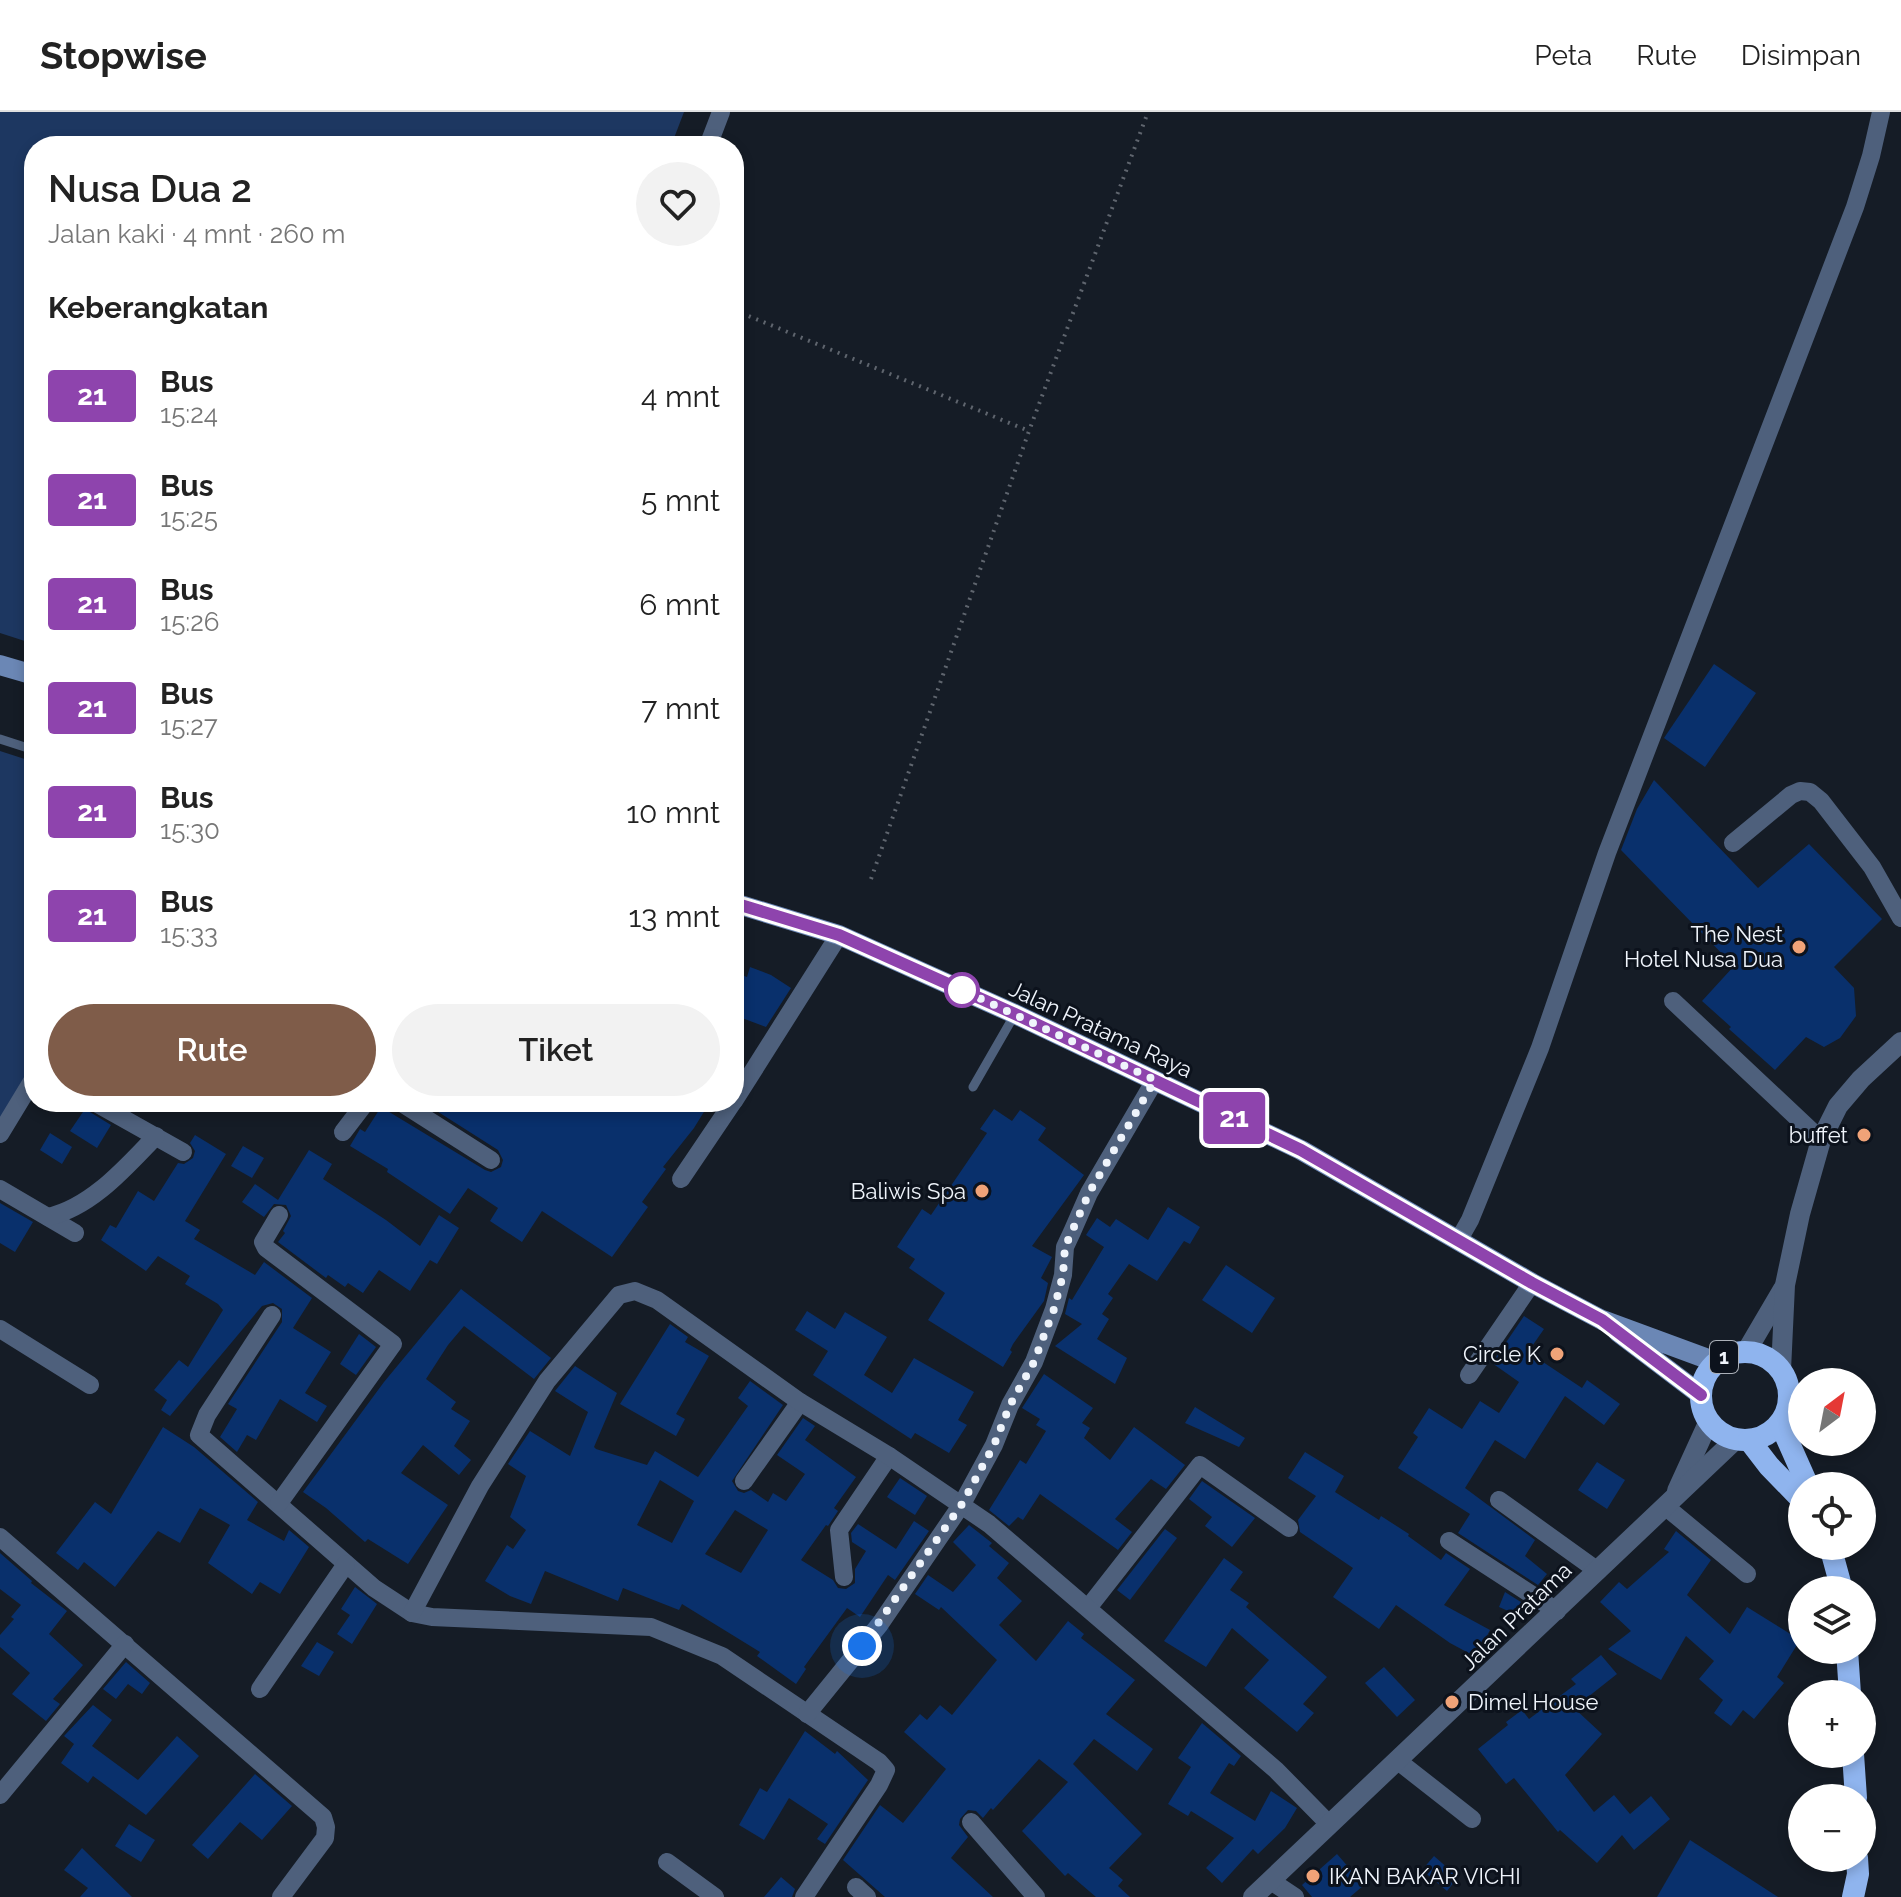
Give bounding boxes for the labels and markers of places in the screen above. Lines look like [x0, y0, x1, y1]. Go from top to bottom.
place label: The Nest Hotel Nusa Dua [1624, 921, 1784, 972]
marker: The Nest Hotel Nusa Dua [1790, 938, 1808, 956]
unlabelled marker [945, 973, 979, 1007]
place label: buffet [1789, 1122, 1849, 1148]
marker: buffet [1855, 1126, 1873, 1144]
place label: Baliwis Spa [851, 1178, 966, 1204]
marker: Baliwis Spa [973, 1182, 991, 1200]
place label: Circle K [1463, 1341, 1542, 1367]
marker: Circle K [1548, 1345, 1566, 1363]
place label: Dimel House [1468, 1689, 1598, 1715]
marker: Dimel House [1443, 1693, 1461, 1711]
place label: IKAN BAKAR VICHI [1329, 1863, 1521, 1889]
marker: IKAN BAKAR VICHI [1304, 1867, 1322, 1885]

